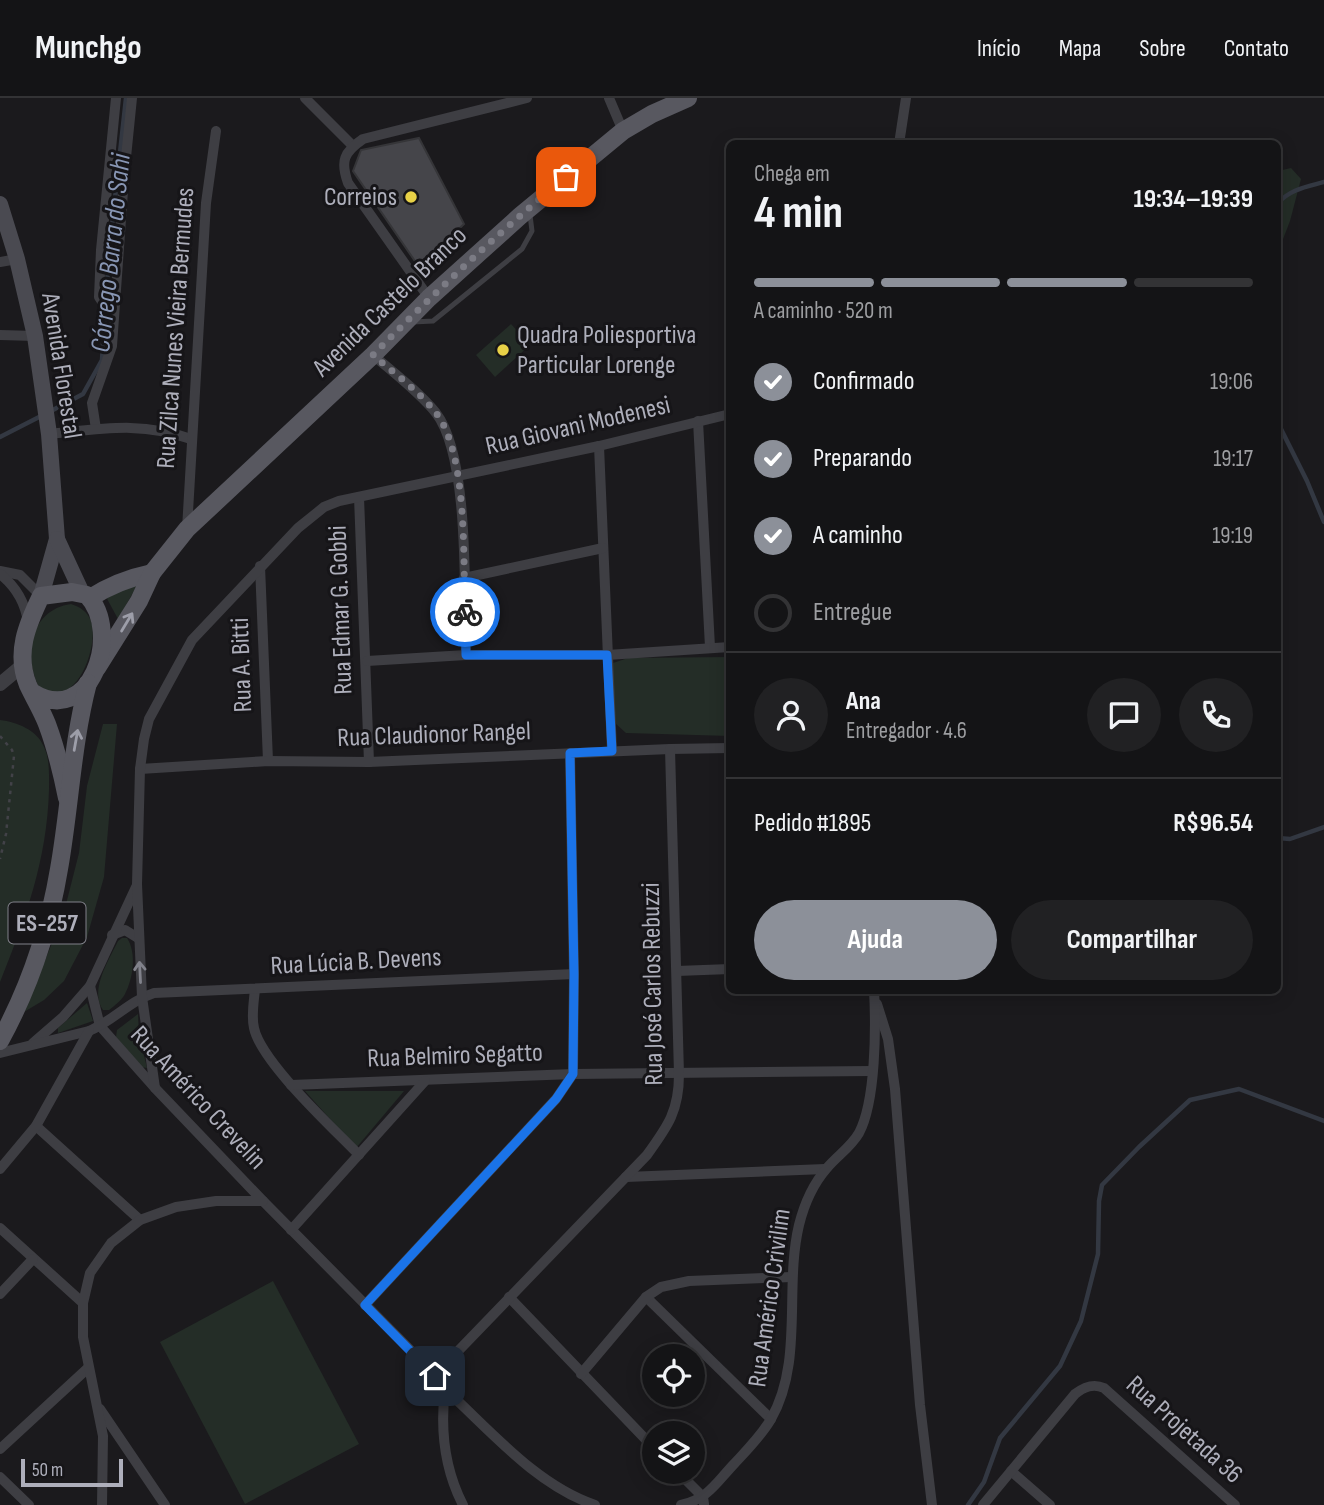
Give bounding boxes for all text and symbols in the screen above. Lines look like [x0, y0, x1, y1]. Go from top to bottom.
text: Munchgo [35, 28, 142, 68]
text: Início [977, 34, 1021, 63]
text: Mapa [1059, 34, 1101, 63]
text: Sobre [1139, 34, 1186, 63]
text: Contato [1224, 34, 1289, 63]
pin [536, 147, 596, 207]
water label: Córrego Barra do Sahi [84, 151, 138, 354]
icon: bag [547, 158, 585, 196]
text: Chega em [754, 160, 830, 188]
place label: Correios [324, 182, 397, 213]
text: 19:34–19:39 [1134, 184, 1253, 215]
street label: Rua Zilca Nunes Vieira Bermudes [151, 186, 201, 470]
text: 4 min [754, 186, 843, 241]
marker: Correios [403, 189, 419, 205]
street label: Avenida Castelo Branco [306, 221, 474, 384]
street label: Avenida Florestal [34, 290, 88, 441]
text: A caminho · 520 m [754, 297, 893, 325]
place label: Quadra Poliesportiva Particular Lorenge [517, 320, 696, 381]
marker: Quadra Poliesportiva Particular Lorenge [495, 342, 511, 358]
icon: check [754, 363, 792, 401]
text: Confirmado [813, 366, 914, 397]
text: 19:06 [1210, 368, 1253, 396]
street label: Rua Giovani Modenesi [483, 390, 673, 462]
icon: check [754, 440, 792, 478]
text: Preparando [813, 443, 912, 474]
text: 19:17 [1213, 445, 1253, 473]
icon: check [754, 517, 792, 555]
text: A caminho [813, 520, 903, 551]
text: 19:19 [1212, 522, 1253, 550]
street label: Rua Edmar G. Gobbi [323, 525, 359, 695]
courier [430, 577, 500, 647]
icon: bike [446, 593, 484, 631]
text: Entregue [813, 597, 892, 628]
one-way arrow [120, 612, 134, 632]
street label: Rua A. Bitti [225, 617, 259, 713]
button: person [754, 678, 828, 752]
button: chat [1087, 678, 1161, 752]
button: phone [1179, 678, 1253, 752]
text: Ana [846, 686, 881, 717]
street label: Rua Claudionor Rangel [337, 716, 531, 754]
text: Entregador · 4.6 [846, 717, 967, 745]
one-way arrow [69, 729, 83, 752]
text: Pedido #1895 [754, 808, 871, 839]
text: R$96.54 [1173, 808, 1253, 839]
street label: Rua José Carlos Rebuzzi [636, 882, 670, 1086]
button: Ajuda [754, 900, 997, 980]
button: Compartilhar [1011, 900, 1253, 980]
road number: ES-257 [8, 902, 86, 944]
street label: Rua Lúcia B. Devens [270, 942, 442, 982]
one-way arrow [134, 961, 147, 984]
street label: Rua Américo Crevelin [124, 1020, 272, 1176]
street label: Rua Belmiro Segatto [367, 1037, 543, 1075]
street label: Rua Américo Crivilim [742, 1207, 798, 1389]
map controls [642, 1344, 705, 1484]
button: locate [642, 1344, 705, 1407]
pin [405, 1346, 465, 1406]
icon: home [416, 1357, 454, 1395]
street label: Rua Projetada 36 [1119, 1370, 1249, 1490]
button: layers [642, 1421, 705, 1484]
scale bar [21, 1456, 122, 1488]
text: 50 m [32, 1459, 63, 1482]

